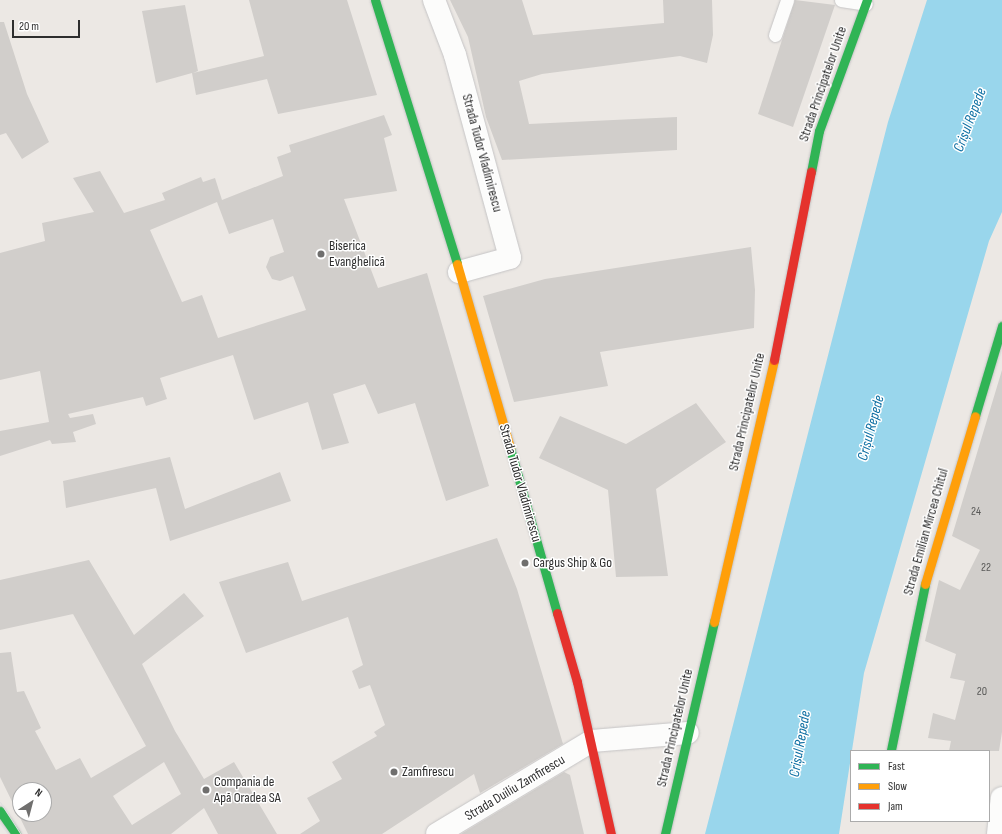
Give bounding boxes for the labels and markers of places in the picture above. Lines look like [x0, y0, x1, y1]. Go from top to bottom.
place label: Biserica Evanghelică [329, 238, 385, 270]
marker: Biserica Evanghelică [316, 249, 326, 259]
place label: Cargus Ship & Go [533, 555, 612, 571]
marker: Cargus Ship & Go [520, 558, 530, 568]
place label: Zamfirescu [402, 764, 454, 780]
marker: Zamfirescu [389, 767, 399, 777]
place label: Compania de Apă Oradea SA [214, 774, 281, 806]
marker: Compania de Apă Oradea SA [201, 785, 211, 795]

